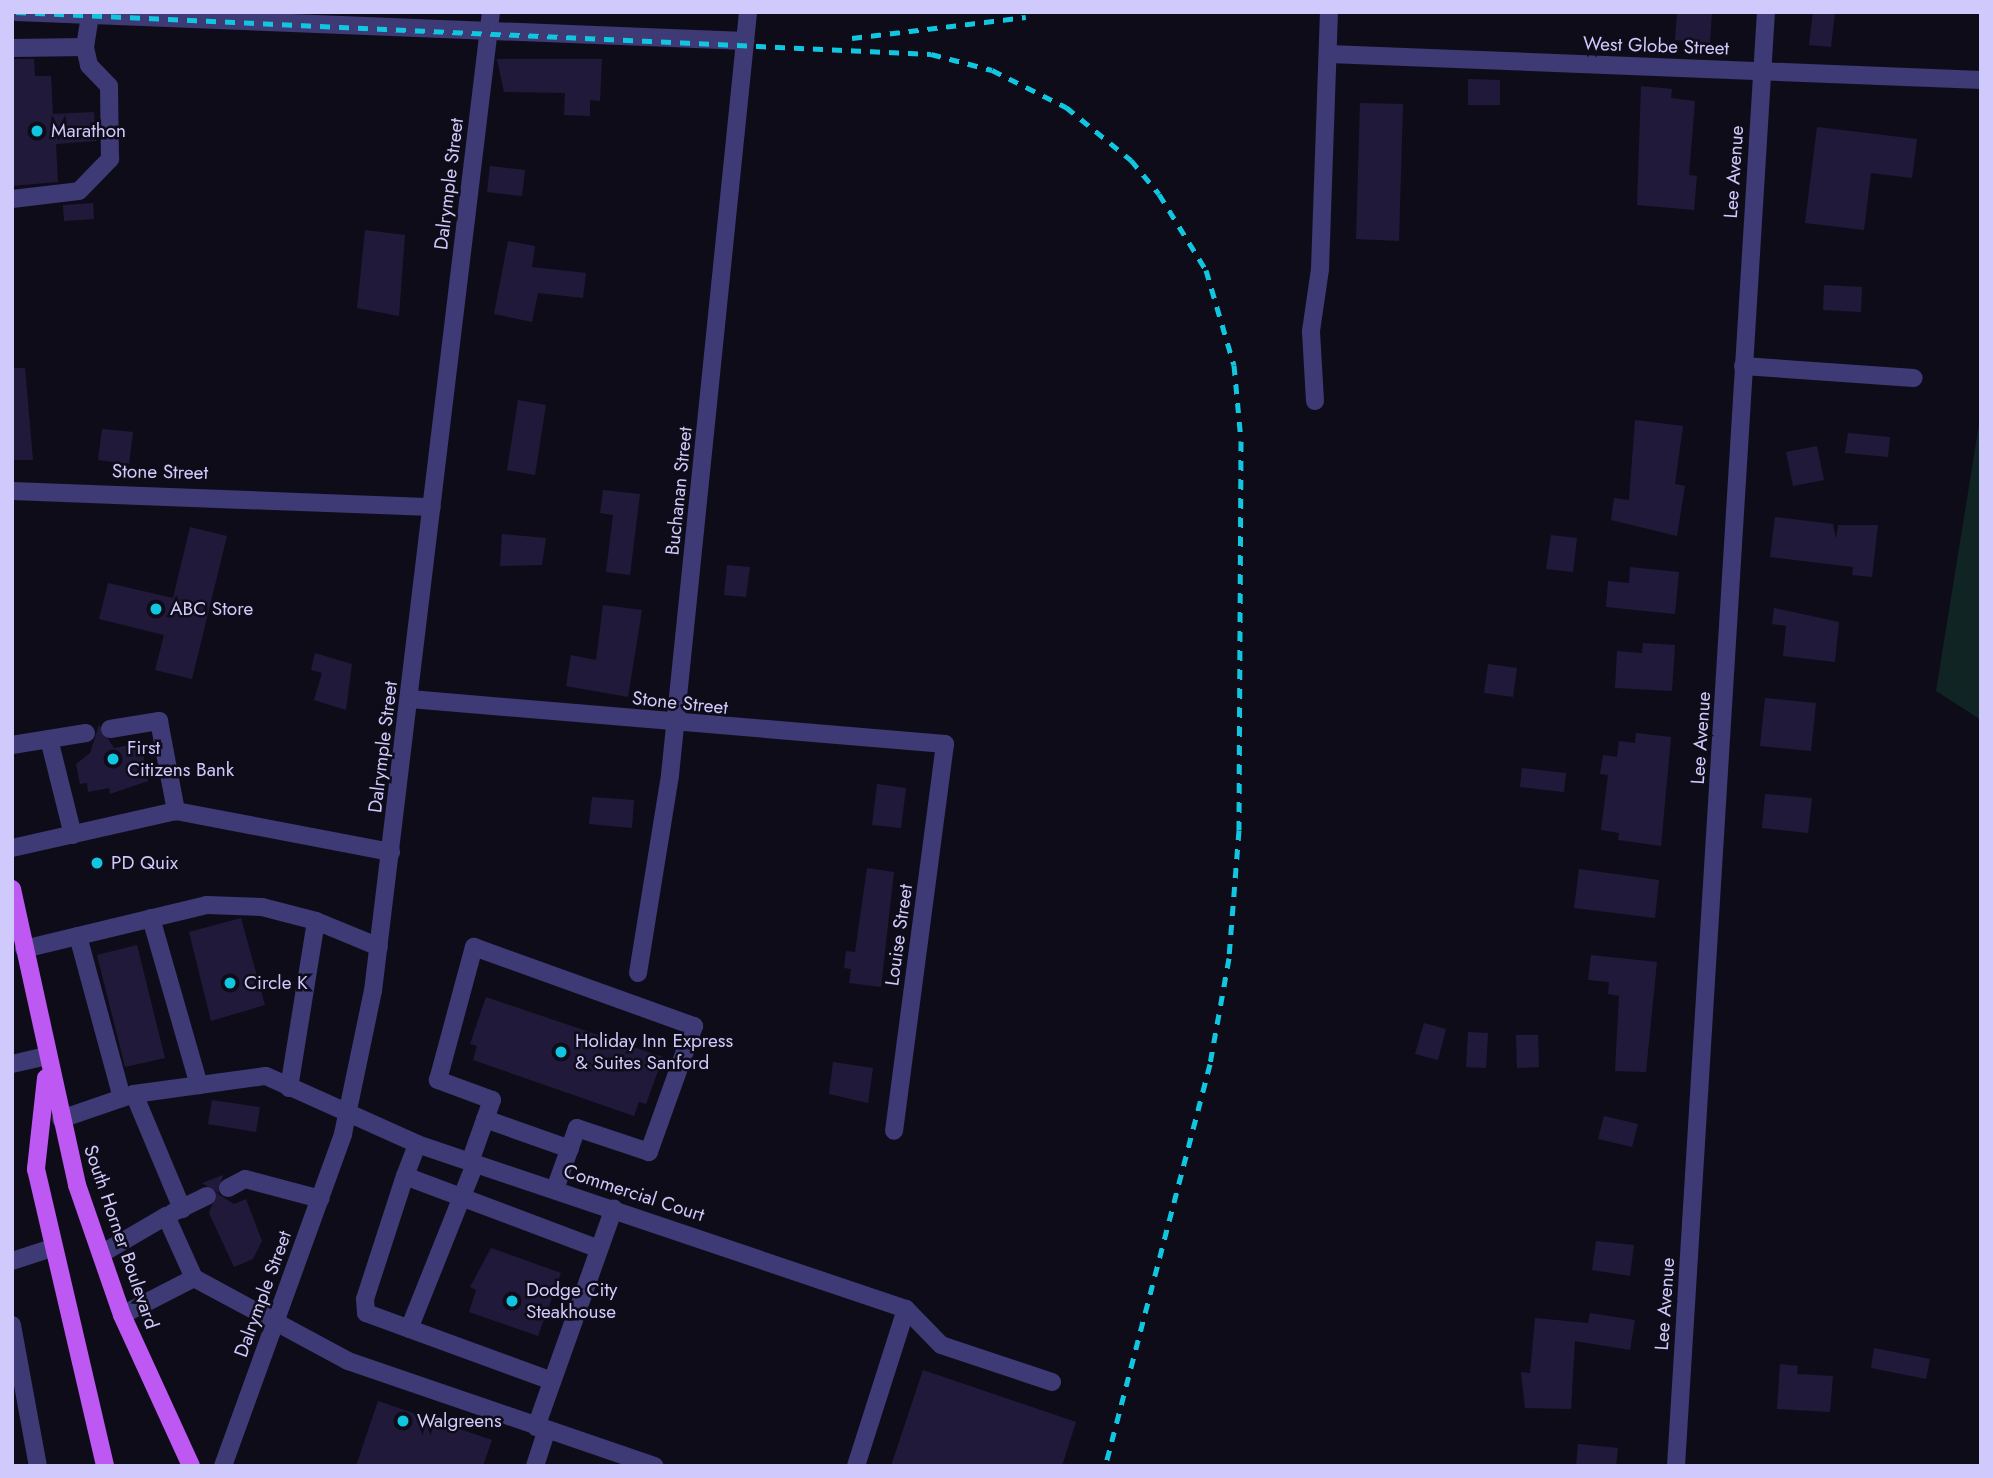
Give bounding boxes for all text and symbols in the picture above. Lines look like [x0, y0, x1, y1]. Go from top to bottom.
street label: West Globe Street [1583, 32, 1729, 60]
street label: Dalrymple Street [430, 117, 468, 251]
place label: Marathon [51, 120, 126, 142]
marker: Marathon [29, 123, 45, 139]
street label: Lee Avenue [1719, 125, 1749, 219]
street label: Buchanan Street [661, 426, 697, 556]
street label: Stone Street [112, 460, 208, 484]
place label: ABC Store [170, 598, 253, 620]
marker: ABC Store [148, 601, 164, 617]
street label: Dalrymple Street [364, 680, 402, 814]
street label: Stone Street [631, 687, 729, 719]
street label: Lee Avenue [1686, 691, 1716, 785]
place label: First Citizens Bank [127, 737, 234, 781]
marker: First Citizens Bank [105, 751, 121, 767]
place label: PD Quix [111, 852, 178, 874]
marker: PD Quix [89, 855, 105, 871]
street label: Louise Street [881, 883, 917, 987]
place label: Circle K [244, 972, 308, 994]
marker: Circle K [222, 975, 238, 991]
place label: Holiday Inn Express & Suites Sanford [575, 1030, 733, 1074]
marker: Holiday Inn Express & Suites Sanford [553, 1044, 569, 1060]
street label: South Horner Boulevard [79, 1142, 163, 1332]
street label: Commercial Court [561, 1159, 707, 1227]
street label: Dalrymple Street [230, 1228, 296, 1360]
street label: Lee Avenue [1650, 1257, 1680, 1351]
place label: Dodge City Steakhouse [526, 1279, 617, 1323]
marker: Dodge City Steakhouse [504, 1293, 520, 1309]
place label: Walgreens [417, 1410, 502, 1432]
marker: Walgreens [395, 1413, 411, 1429]

